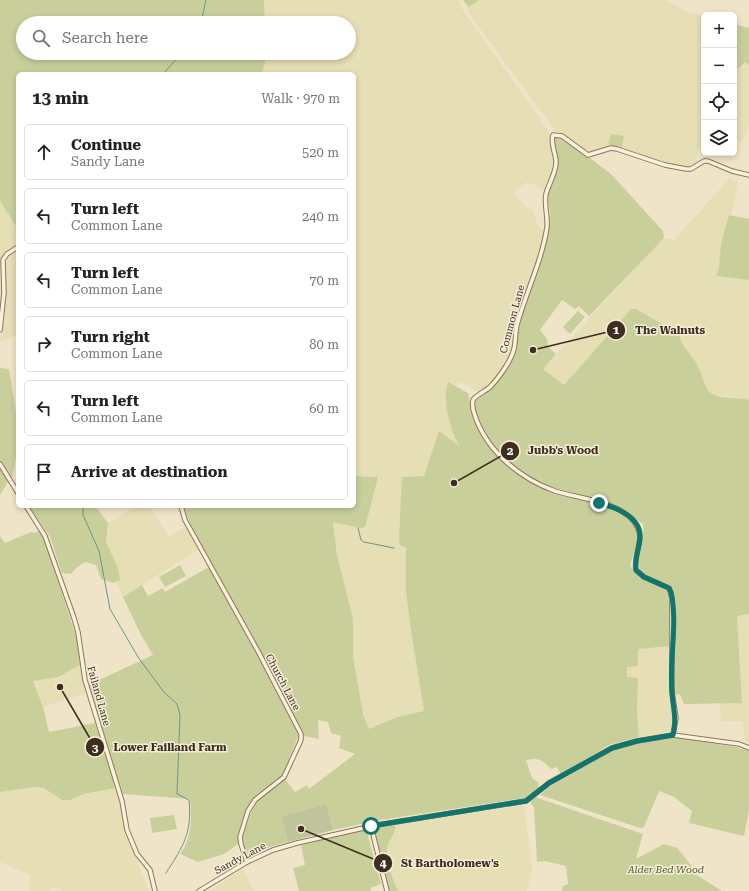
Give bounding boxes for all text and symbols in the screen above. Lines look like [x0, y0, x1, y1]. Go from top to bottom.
map controls [701, 12, 737, 156]
button: + [701, 12, 737, 48]
search box [16, 16, 356, 60]
icon: search [30, 27, 52, 49]
text: Search here [62, 29, 148, 47]
button: − [701, 48, 737, 84]
button: locate [701, 84, 737, 120]
text: 13 min [32, 88, 89, 108]
text: Walk · 970 m [261, 91, 340, 106]
button: layers [701, 120, 737, 156]
text: Continue [71, 136, 141, 154]
icon: ahead [33, 141, 55, 163]
text: 520 m [302, 145, 339, 160]
text: Sandy Lane [71, 154, 145, 169]
text: Turn left [71, 200, 139, 218]
icon: left [33, 205, 55, 227]
text: 240 m [302, 209, 339, 224]
text: Common Lane [71, 218, 162, 233]
text: Turn left [71, 264, 139, 282]
icon: left [33, 269, 55, 291]
text: 70 m [309, 273, 339, 288]
text: Common Lane [71, 282, 162, 297]
street label: Common Lane [498, 283, 527, 354]
callout: The Walnuts [606, 318, 713, 341]
text: 1 [613, 323, 620, 337]
text: The Walnuts [635, 324, 705, 337]
text: Turn right [71, 328, 150, 346]
icon: right [33, 333, 55, 355]
text: 80 m [309, 337, 339, 352]
text: Common Lane [71, 346, 162, 361]
text: Turn left [71, 392, 139, 410]
icon: left [33, 397, 55, 419]
text: 60 m [309, 401, 339, 416]
text: Common Lane [71, 410, 162, 425]
callout: Jubb's Wood [500, 439, 606, 462]
text: 2 [507, 444, 514, 458]
text: Jubb's Wood [528, 444, 599, 457]
icon: arrive [33, 461, 55, 483]
text: Arrive at destination [71, 463, 227, 481]
route end [590, 494, 608, 512]
street label: Church Lane [264, 652, 303, 712]
street label: Failand Lane [85, 665, 113, 728]
callout: Lower Failland Farm [85, 736, 235, 759]
text: 3 [92, 741, 99, 755]
text: Lower Failland Farm [113, 741, 227, 754]
route start [362, 817, 380, 835]
street label: Sandy Lane [212, 840, 268, 876]
callout: St Bartholomew's [373, 851, 506, 874]
text: 4 [380, 856, 387, 870]
text: St Bartholomew's [401, 857, 499, 870]
park label: Alder Bed Wood [627, 864, 704, 875]

